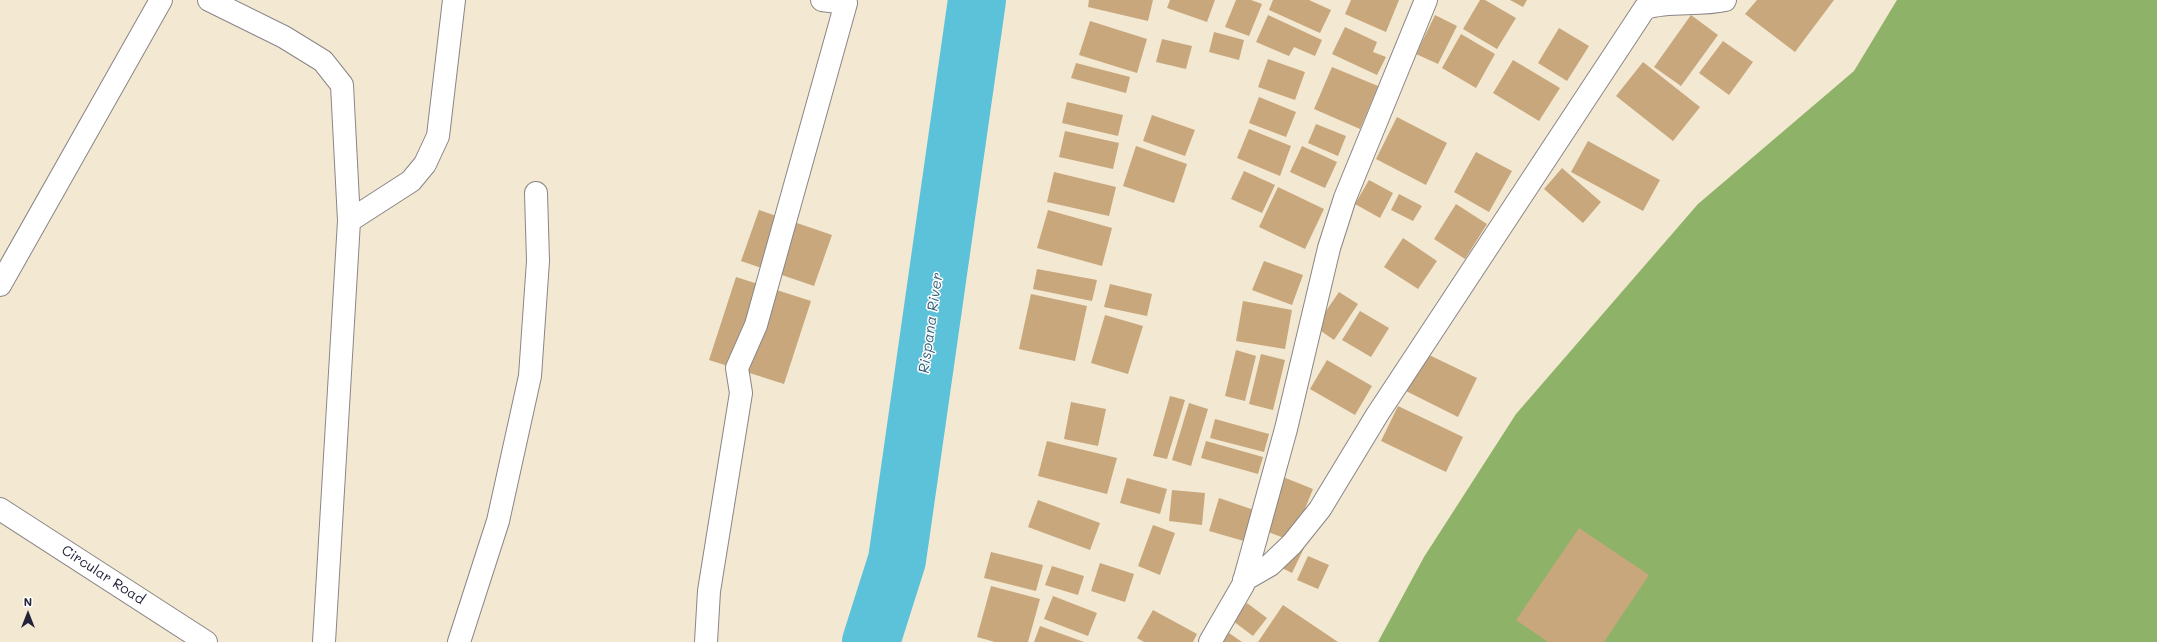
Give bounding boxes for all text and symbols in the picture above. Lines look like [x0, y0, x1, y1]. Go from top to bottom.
water label: Rispana River [915, 271, 947, 375]
street label: Circular Road [58, 542, 148, 608]
north arrow [8, 594, 48, 634]
text: N [24, 594, 32, 609]

